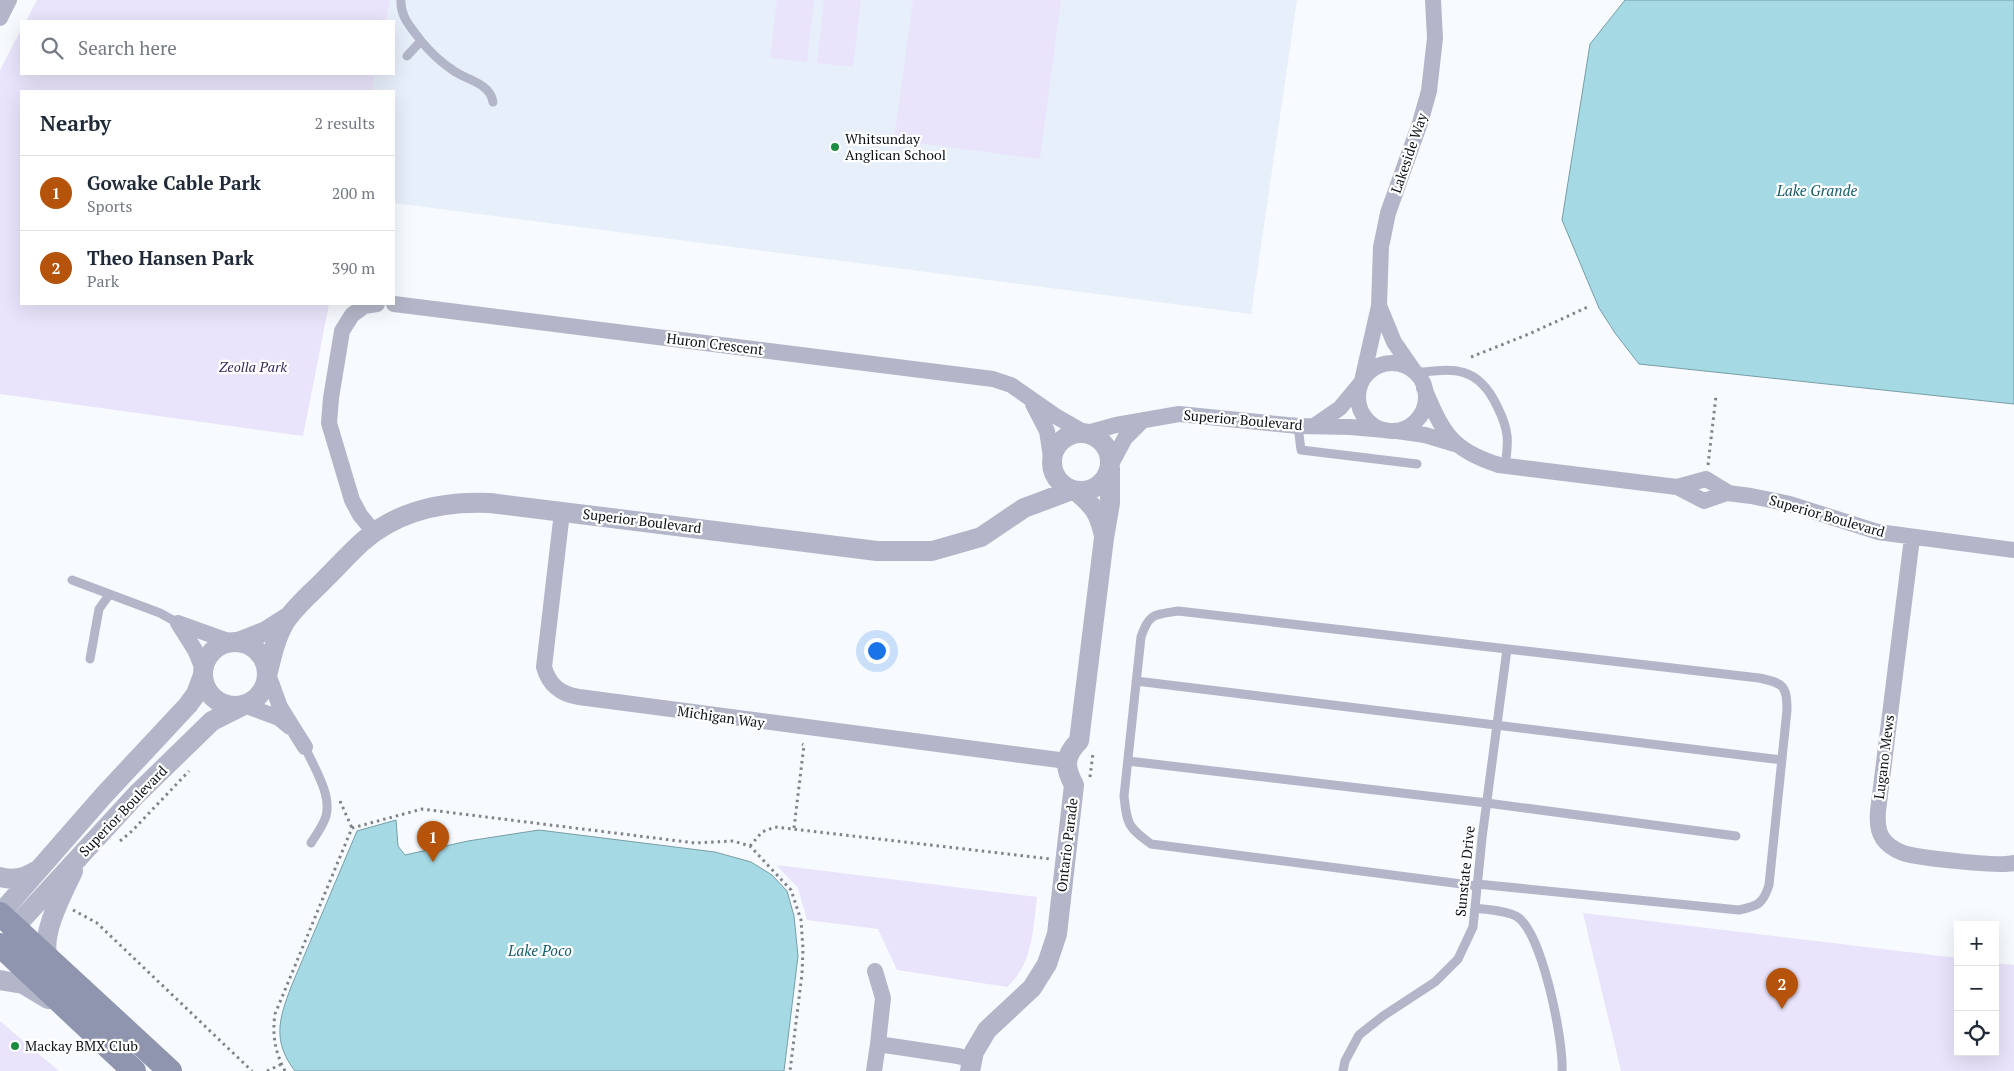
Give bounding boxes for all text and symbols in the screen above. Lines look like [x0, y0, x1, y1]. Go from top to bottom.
search box [20, 20, 395, 75]
icon: search [38, 34, 66, 62]
text: Search here [78, 35, 177, 60]
text: Nearby [40, 109, 111, 137]
street label: Lakeside Way [1386, 109, 1431, 195]
text: 2 results [315, 112, 375, 134]
place label: Whitsunday Anglican School [845, 129, 946, 164]
marker: Whitsunday Anglican School [829, 141, 841, 153]
text: Gowake Cable Park [87, 170, 261, 195]
water label: Lake Grande [1776, 180, 1858, 200]
text: 1 [51, 182, 61, 204]
text: 200 m [332, 182, 375, 204]
text: Sports [87, 195, 133, 217]
text: Theo Hansen Park [87, 245, 254, 270]
text: 2 [51, 257, 61, 279]
text: 390 m [332, 257, 375, 279]
text: Park [87, 270, 119, 292]
street label: Huron Crescent [666, 328, 765, 359]
park label: Zeolla Park [219, 357, 287, 376]
street label: Superior Boulevard [1183, 405, 1304, 434]
street label: Superior Boulevard [1767, 490, 1887, 541]
street label: Superior Boulevard [582, 504, 703, 537]
your location [864, 638, 890, 664]
street label: Michigan Way [676, 701, 767, 732]
street label: Lugano Mews [1869, 714, 1898, 800]
street label: Superior Boulevard [74, 761, 171, 860]
street label: Ontario Parade [1051, 797, 1082, 893]
pin: 1 [417, 821, 449, 862]
street label: Sunstate Drive [1450, 825, 1479, 917]
map controls [1954, 921, 1999, 1056]
button: + [1954, 921, 1999, 966]
water label: Lake Poco [507, 940, 572, 960]
button: − [1954, 966, 1999, 1011]
pin: 2 [1766, 968, 1798, 1009]
button: locate [1954, 1011, 1999, 1056]
place label: Mackay BMX Club [25, 1036, 138, 1055]
marker: Mackay BMX Club [9, 1040, 21, 1052]

